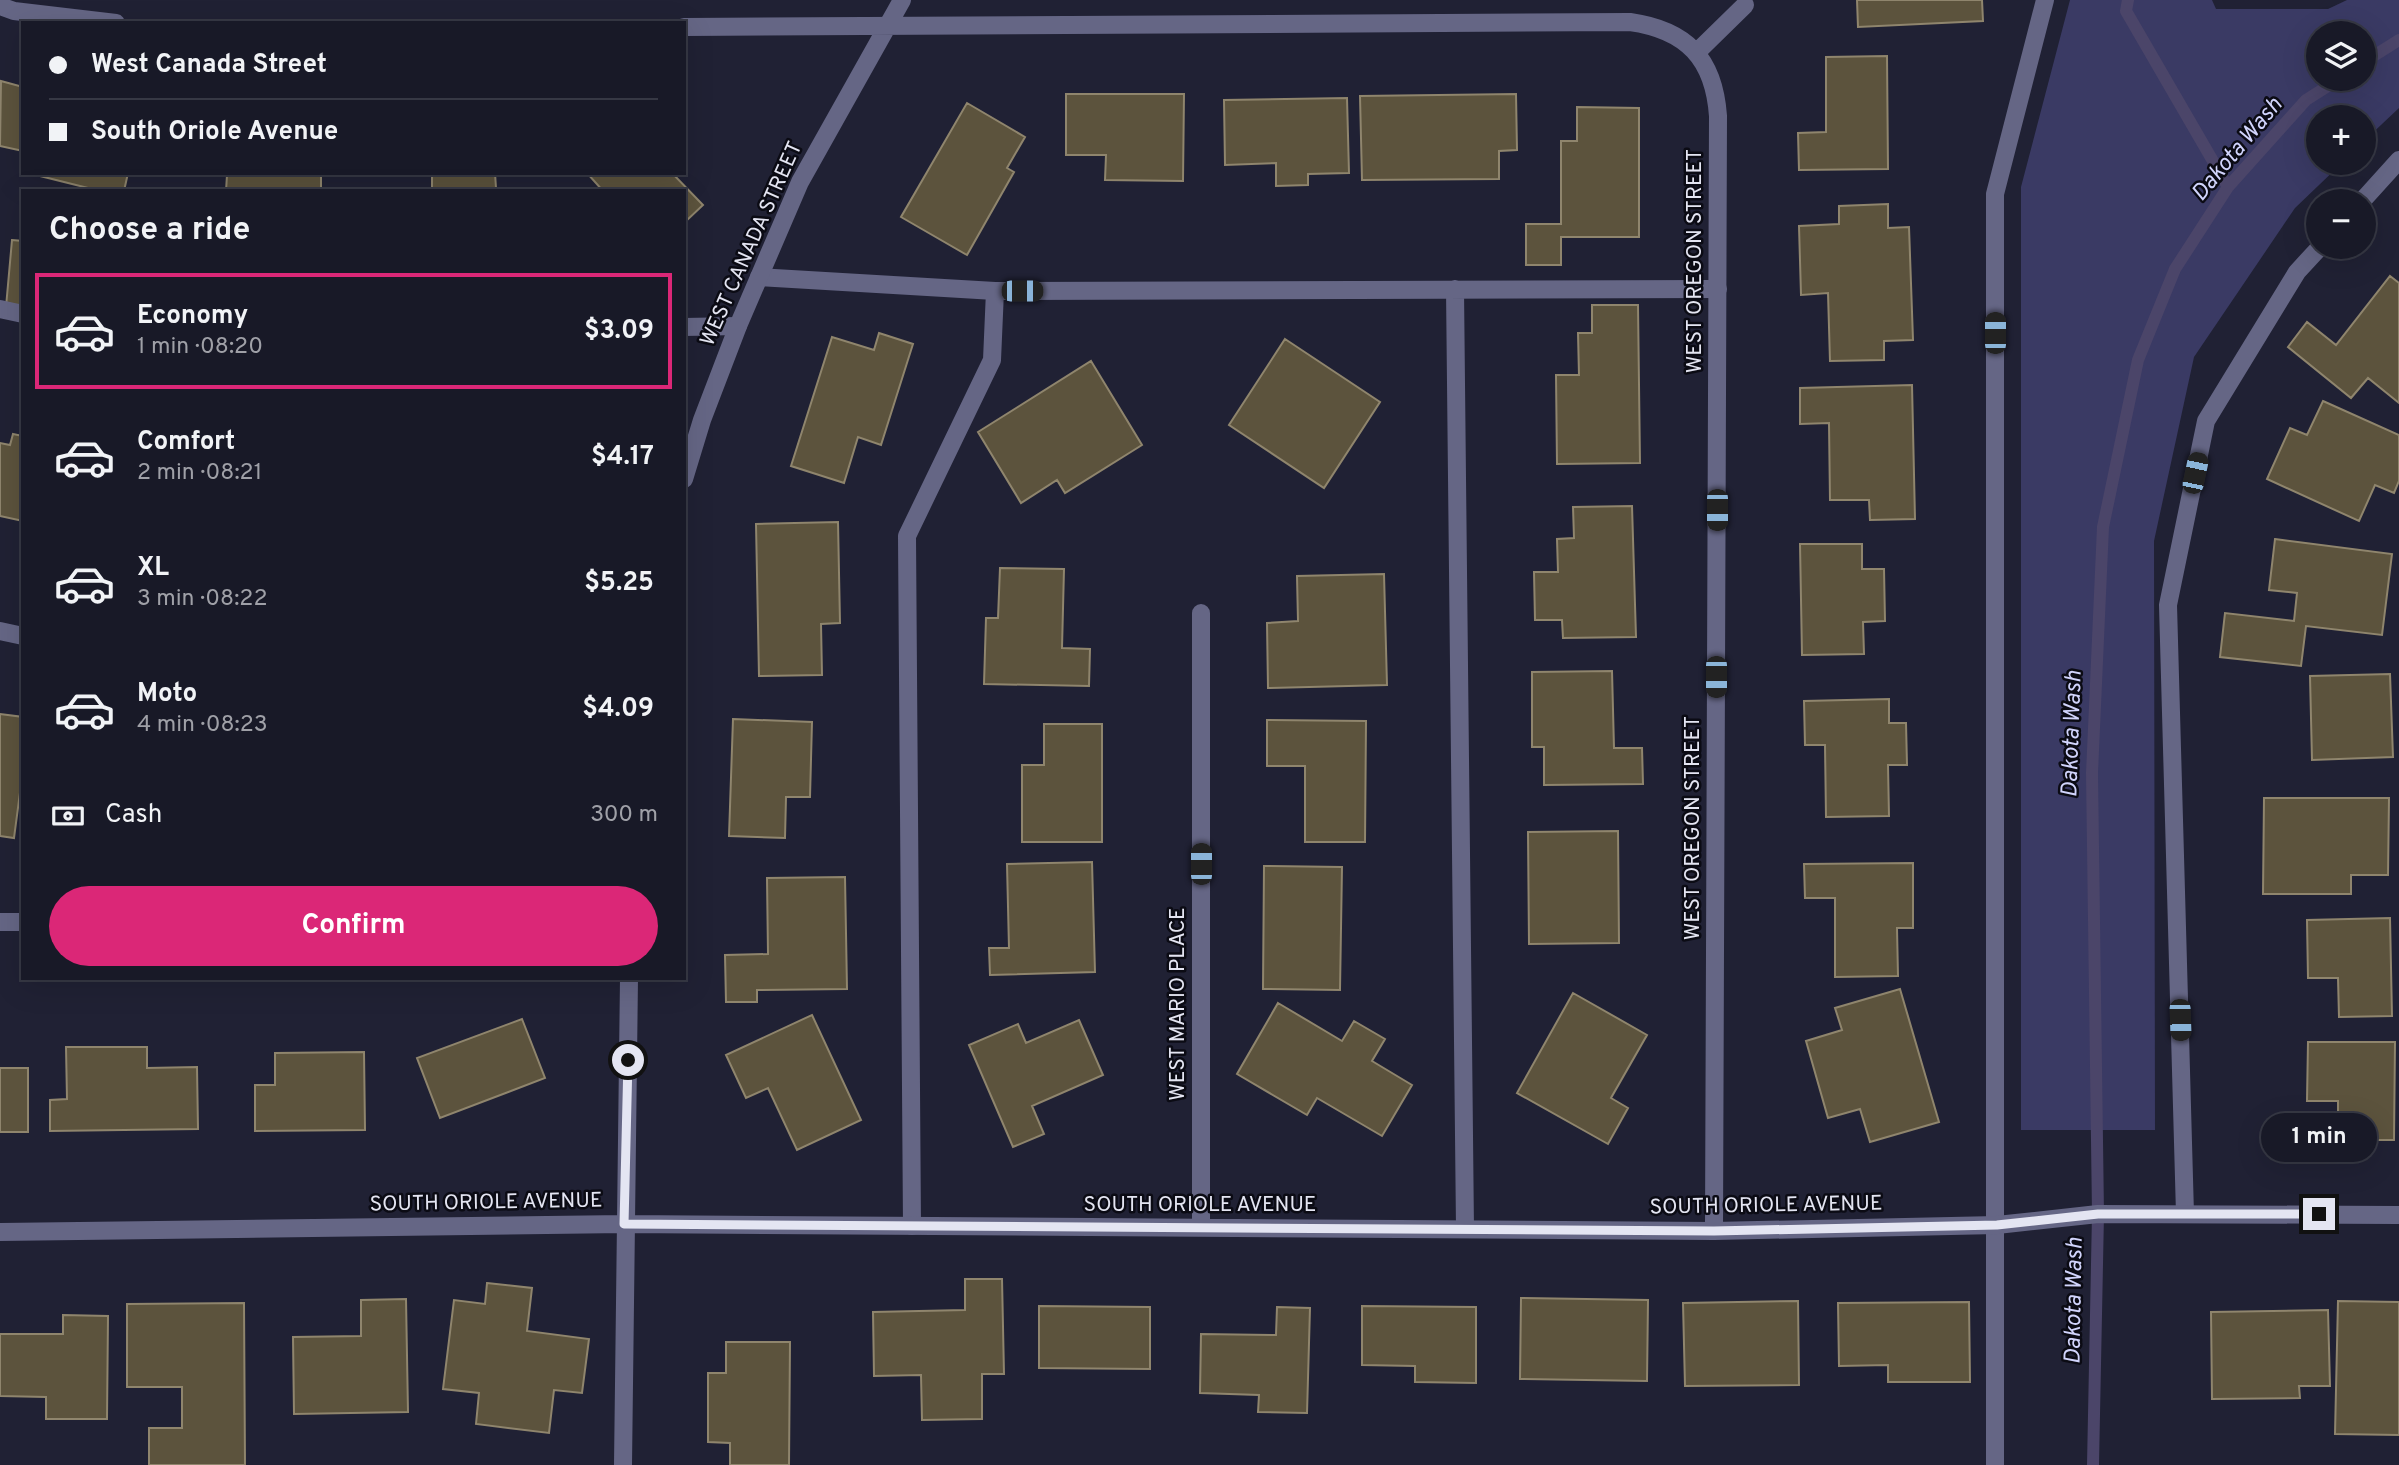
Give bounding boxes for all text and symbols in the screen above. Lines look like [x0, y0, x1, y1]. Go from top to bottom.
map controls [2306, 21, 2376, 259]
button: layers [2306, 21, 2376, 91]
text: West Canada Street [91, 49, 327, 82]
water label: Dakota Wash [2186, 92, 2290, 208]
button: + [2306, 105, 2376, 175]
text: South Oriole Avenue [91, 116, 338, 149]
street label: WEST CANADA STREET [695, 138, 809, 350]
street label: WEST OREGON STREET [1682, 149, 1709, 373]
button: − [2306, 189, 2376, 259]
text: Choose a ride [49, 211, 250, 251]
car [1002, 281, 1044, 302]
icon: car [53, 300, 116, 363]
text: Economy [137, 300, 248, 333]
car [1985, 312, 2006, 354]
text: $3.09 [584, 315, 654, 348]
text: 1 min · 08:20 [137, 333, 263, 362]
icon: car [53, 426, 116, 489]
text: Comfort [137, 426, 235, 459]
text: $4.17 [591, 441, 654, 474]
car [2181, 450, 2210, 496]
text: 2 min · 08:21 [137, 459, 262, 488]
car [1707, 489, 1728, 531]
icon: car [53, 552, 116, 615]
text: XL [137, 552, 169, 585]
text: $5.25 [584, 567, 654, 600]
text: 3 min · 08:22 [137, 585, 267, 614]
car [1706, 656, 1727, 698]
water label: Dakota Wash [2056, 669, 2090, 798]
icon: car [53, 678, 116, 741]
text: Moto [137, 678, 197, 711]
text: $4.09 [582, 693, 654, 726]
text: 4 min · 08:23 [137, 711, 268, 740]
street label: WEST OREGON STREET [1680, 716, 1707, 940]
icon: cash [49, 797, 87, 835]
text: Cash [105, 799, 162, 832]
text: 300 m [590, 801, 658, 830]
car [1191, 843, 1212, 885]
button: Confirm [49, 886, 658, 966]
street label: WEST MARIO PLACE [1165, 907, 1192, 1101]
car [2169, 999, 2192, 1041]
route start [612, 1044, 644, 1076]
callout: 1 min [2261, 1112, 2377, 1162]
text: 1 min [2291, 1123, 2347, 1152]
street label: SOUTH ORIOLE AVENUE [369, 1187, 603, 1219]
street label: SOUTH ORIOLE AVENUE [1649, 1190, 1883, 1222]
street label: SOUTH ORIOLE AVENUE [1084, 1192, 1316, 1219]
route end [2303, 1198, 2335, 1230]
water label: Dakota Wash [2059, 1237, 2091, 1365]

